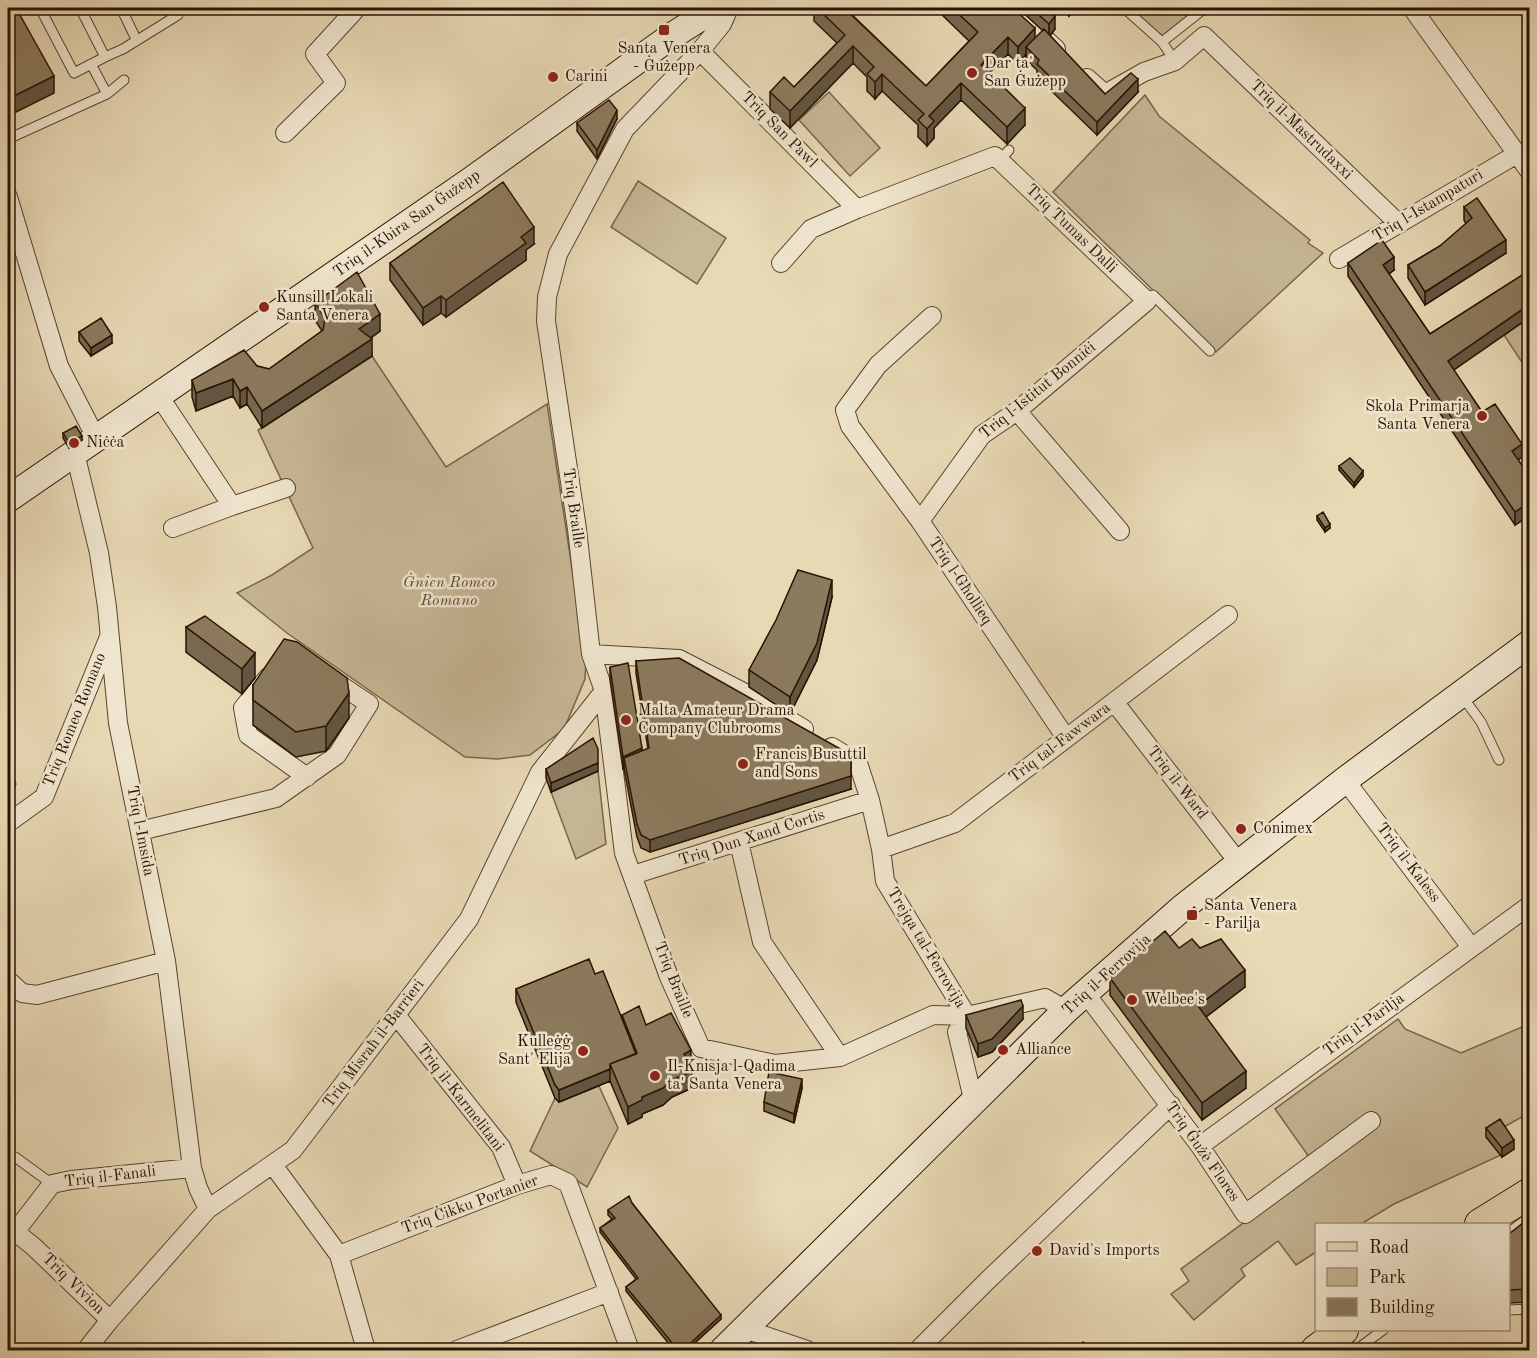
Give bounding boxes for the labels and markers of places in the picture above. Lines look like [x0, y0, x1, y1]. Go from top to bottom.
marker: Santa Venera - Ġużepp [657, 23, 671, 37]
place label: Santa Venera - Ġużepp [617, 41, 711, 75]
place label: Dar ta' San Ġużepp [984, 56, 1066, 90]
marker: Dar ta' San Ġużepp [965, 66, 979, 80]
place label: Carini [565, 69, 607, 85]
marker: Carini [546, 70, 560, 84]
place label: Kunsill Lokali Santa Venera [276, 290, 373, 324]
marker: Kunsill Lokali Santa Venera [257, 300, 271, 314]
place label: Skola Primarja Santa Venera [1365, 399, 1470, 433]
marker: Skola Primarja Santa Venera [1475, 409, 1489, 423]
place label: Niċċa [86, 435, 125, 451]
marker: Niċċa [67, 436, 81, 450]
place label: Malta Amateur Drama Company Clubrooms [638, 703, 795, 737]
marker: Malta Amateur Drama Company Clubrooms [619, 713, 633, 727]
place label: Francis Busuttil and Sons [755, 747, 867, 781]
marker: Francis Busuttil and Sons [736, 757, 750, 771]
place label: Conimex [1253, 821, 1313, 837]
marker: Conimex [1234, 822, 1248, 836]
place label: Santa Venera - Parilja [1204, 898, 1297, 932]
marker: Santa Venera - Parilja [1185, 908, 1199, 922]
place label: Welbee's [1144, 992, 1205, 1008]
marker: Welbee's [1125, 993, 1139, 1007]
place label: Kulleġġ Sant' Elija [498, 1034, 571, 1068]
place label: Alliance [1015, 1042, 1071, 1058]
marker: Alliance [996, 1043, 1010, 1057]
marker: Kulleġġ Sant' Elija [576, 1044, 590, 1058]
place label: Il-Knisja l-Qadima ta' Santa Venera [667, 1059, 796, 1093]
marker: Il-Knisja l-Qadima ta' Santa Venera [648, 1069, 662, 1083]
place label: David's Imports [1049, 1243, 1160, 1259]
marker: David's Imports [1030, 1244, 1044, 1258]

